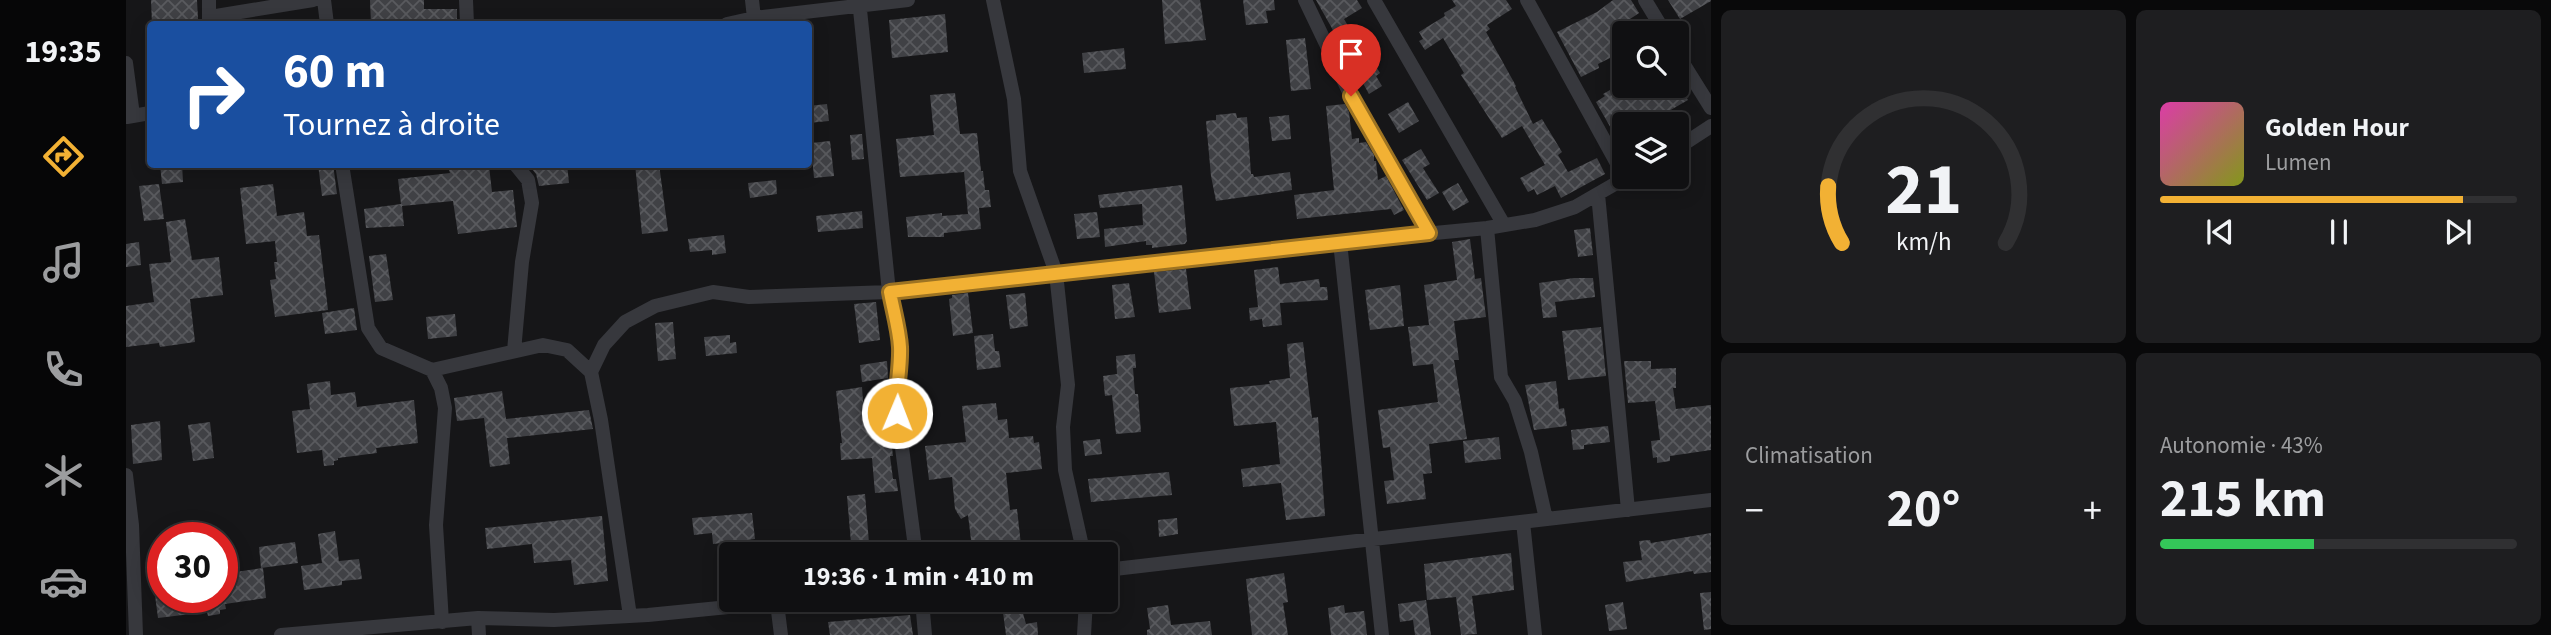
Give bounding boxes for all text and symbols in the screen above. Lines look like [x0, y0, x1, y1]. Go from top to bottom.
map controls [1612, 21, 1689, 189]
button: search [1612, 21, 1689, 98]
pin [1321, 24, 1381, 96]
text: 19:35 [24, 29, 102, 75]
icon: arrive [1332, 35, 1370, 73]
text: 60 m [283, 37, 387, 107]
icon: right [168, 49, 259, 140]
text: Tournez à droite [283, 102, 500, 148]
text: Golden Hour [2265, 109, 2409, 146]
button: layers [1612, 112, 1689, 189]
icon: directions [39, 132, 88, 181]
text: 21 [1885, 138, 1962, 242]
text: Lumen [2265, 146, 2332, 179]
icon: previous [2201, 213, 2239, 251]
icon: pause [2320, 213, 2358, 251]
icon: next [2439, 213, 2477, 251]
text: km/h [1896, 224, 1951, 260]
icon: music [39, 238, 88, 287]
icon: phone [39, 345, 88, 394]
position arrow [860, 376, 934, 450]
text: Autonomie · 43% [2160, 429, 2323, 462]
text: Climatisation [1745, 439, 1873, 472]
icon: climate [39, 451, 88, 500]
text: 215 km [2160, 463, 2326, 537]
text: 20° [1887, 473, 1960, 547]
text: − [1745, 484, 1764, 538]
text: + [2083, 484, 2102, 538]
speed limit sign: 30 [147, 522, 238, 613]
icon: car [39, 557, 88, 606]
text: 19:36 · 1 min · 410 m [803, 558, 1034, 595]

